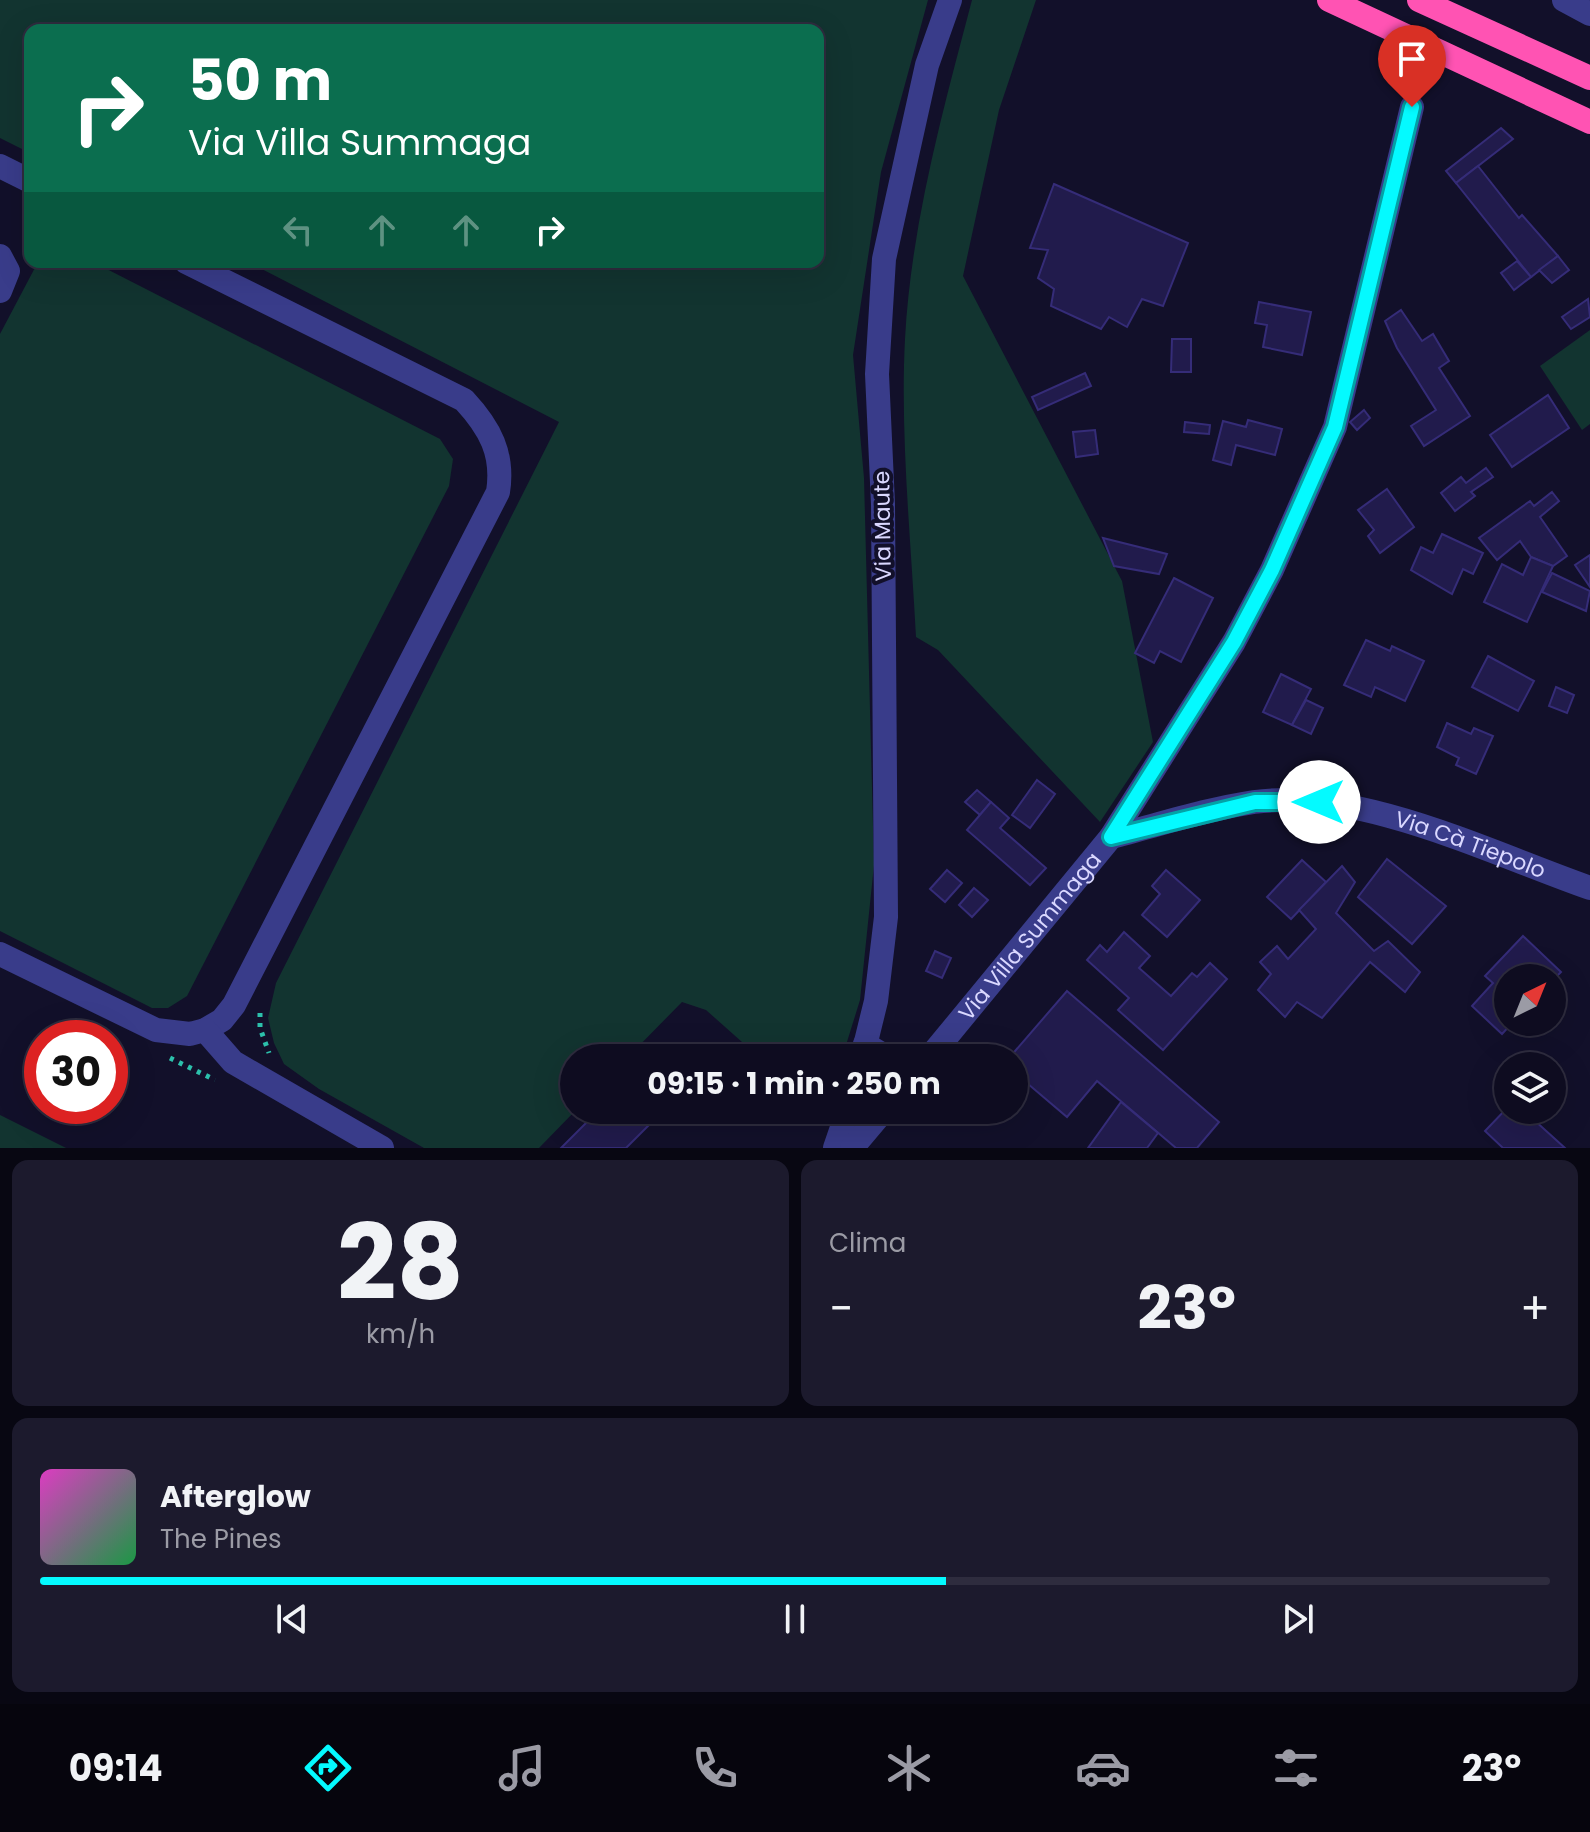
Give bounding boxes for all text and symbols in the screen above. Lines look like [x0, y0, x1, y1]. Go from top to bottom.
pin [1378, 25, 1446, 107]
icon: arrive [1390, 37, 1434, 81]
text: 50 m [188, 41, 332, 120]
icon: right [56, 56, 160, 160]
text: Via Villa Summaga [188, 117, 531, 168]
icon: left [276, 208, 320, 252]
icon: ahead [360, 208, 404, 252]
icon: ahead [444, 208, 488, 252]
icon: right [528, 208, 572, 252]
street label: Via Maute [866, 470, 899, 582]
position arrow [1277, 760, 1361, 844]
street label: Via Cà Tiepolo [1391, 803, 1550, 886]
street label: Via Villa Summaga [951, 845, 1109, 1027]
north arrow [1494, 964, 1566, 1036]
map controls [1494, 964, 1566, 1124]
speed limit sign: 30 [24, 1020, 128, 1124]
button: layers [1494, 1052, 1566, 1124]
text: 09:15 · 1 min · 250 m [647, 1062, 941, 1105]
text: 28 [337, 1190, 464, 1335]
text: Clima [829, 1225, 906, 1261]
text: 23° [1137, 1266, 1236, 1350]
text: − [829, 1278, 853, 1339]
text: + [1520, 1278, 1550, 1339]
text: km/h [366, 1316, 435, 1352]
text: Afterglow [160, 1475, 311, 1518]
text: The Pines [160, 1521, 282, 1557]
icon: previous [270, 1597, 314, 1641]
icon: pause [773, 1597, 817, 1641]
icon: next [1276, 1597, 1320, 1641]
icon: directions [300, 1740, 356, 1796]
icon: music [494, 1740, 550, 1796]
icon: phone [687, 1740, 743, 1796]
icon: climate [881, 1740, 937, 1796]
icon: car [1075, 1740, 1131, 1796]
icon: filters [1268, 1740, 1324, 1796]
text: 09:14 [69, 1743, 163, 1794]
text: 23° [1462, 1743, 1521, 1794]

